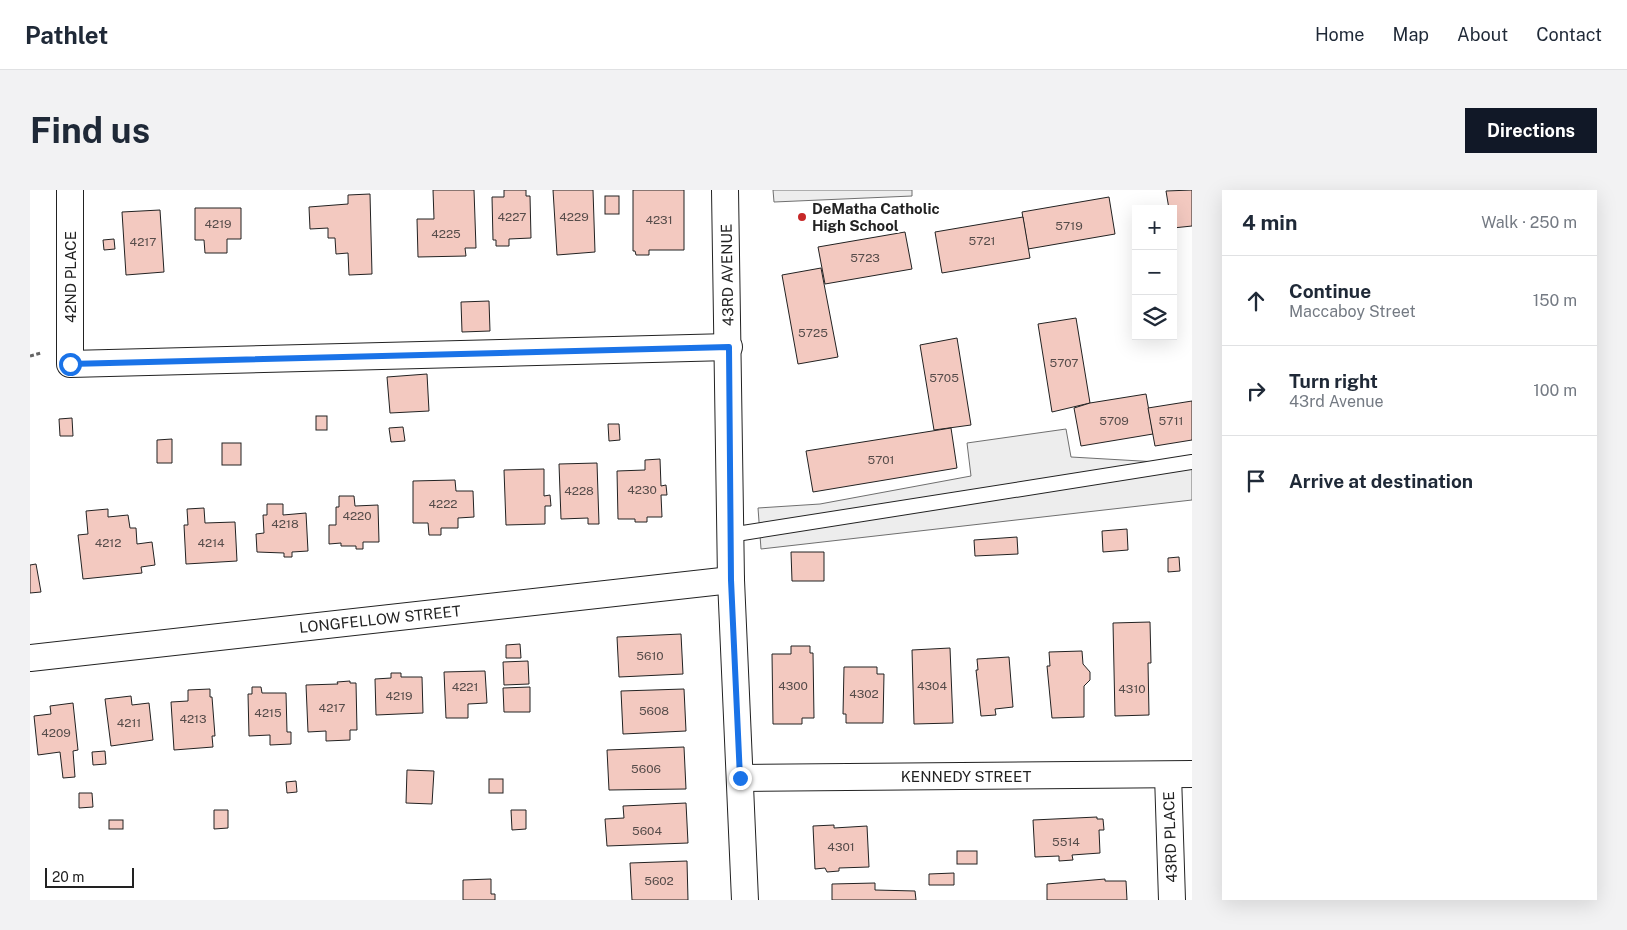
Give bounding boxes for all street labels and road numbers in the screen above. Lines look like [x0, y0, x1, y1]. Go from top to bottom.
street label: 43RD AVENUE [718, 224, 736, 326]
street label: 42ND PLACE [62, 231, 79, 323]
street label: LONGFELLOW STREET [298, 602, 462, 636]
street label: KENNEDY STREET [901, 768, 1031, 785]
street label: 43RD PLACE [1160, 791, 1180, 883]

